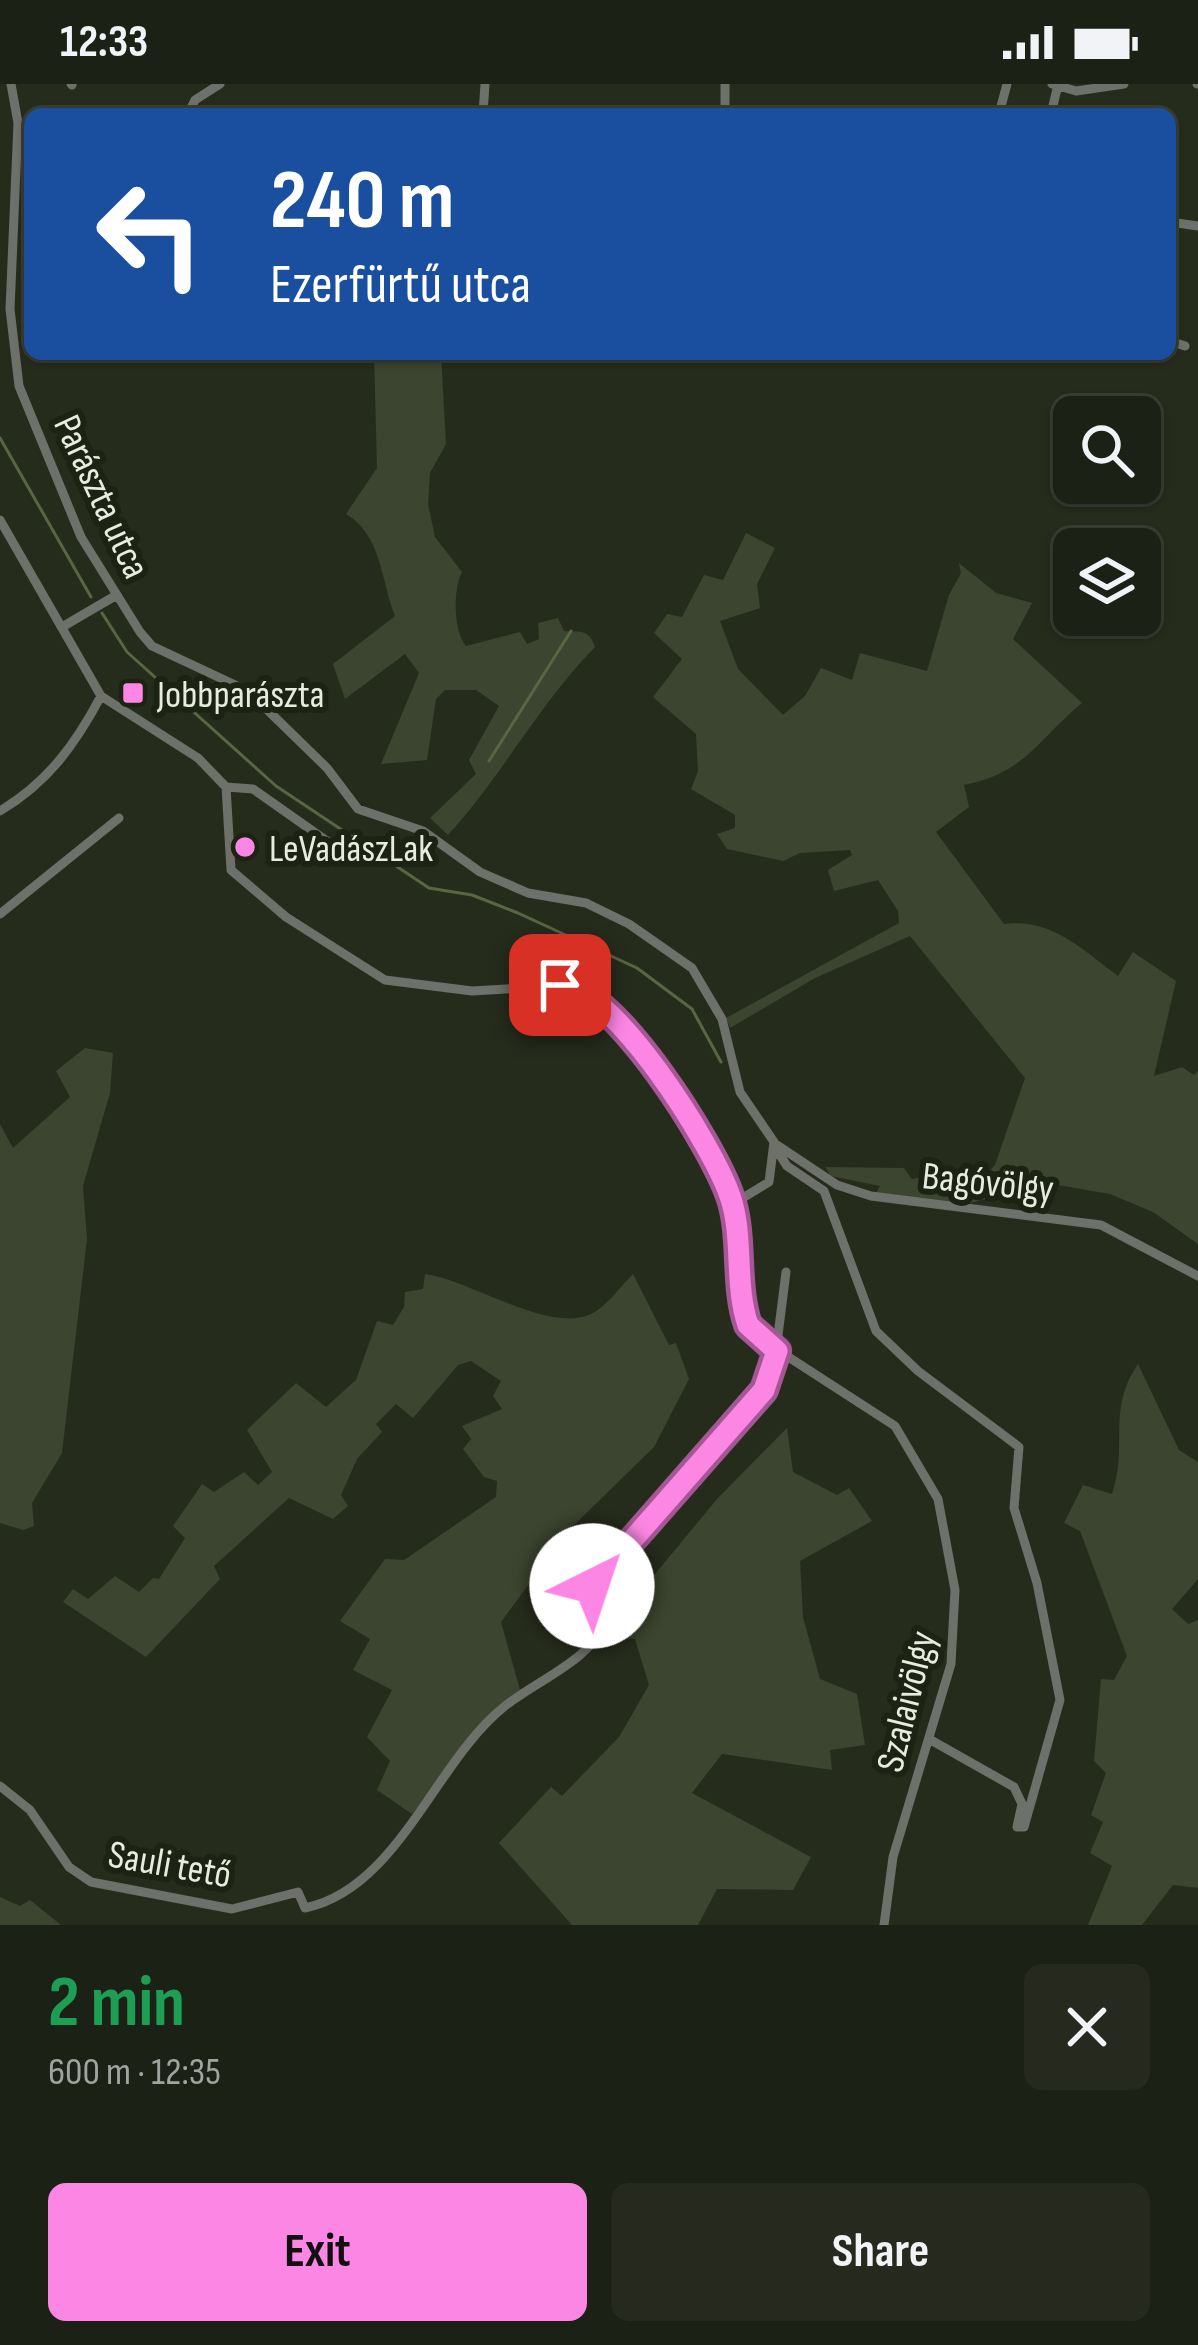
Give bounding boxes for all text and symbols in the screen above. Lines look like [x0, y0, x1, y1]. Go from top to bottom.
text: 12:33 [60, 15, 148, 70]
text: 240 m [270, 151, 454, 252]
icon: left [72, 156, 228, 312]
text: Ezerfürtű utca [270, 253, 531, 318]
map controls [1053, 396, 1161, 636]
button: search [1053, 396, 1161, 504]
street label: Parászta utca [42, 408, 159, 586]
button: layers [1053, 528, 1161, 636]
place label: Jobbparászta [156, 672, 324, 719]
marker: Jobbparászta [120, 680, 146, 706]
place label: LeVadászLak [269, 826, 433, 873]
marker: LeVadászLak [232, 834, 258, 860]
pin [509, 934, 611, 1036]
icon: arrive [527, 952, 593, 1018]
street label: Bagóvölgy [920, 1153, 1056, 1214]
position arrow [529, 1523, 655, 1649]
street label: Szalaivölgy [867, 1626, 948, 1777]
street label: Sauli tető [104, 1832, 235, 1899]
text: 2 min [48, 1960, 185, 2047]
button: close [1024, 1964, 1150, 2090]
text: 600 m · 12:35 [48, 2049, 221, 2096]
button: Exit [48, 2183, 587, 2321]
button: Share [611, 2183, 1150, 2321]

